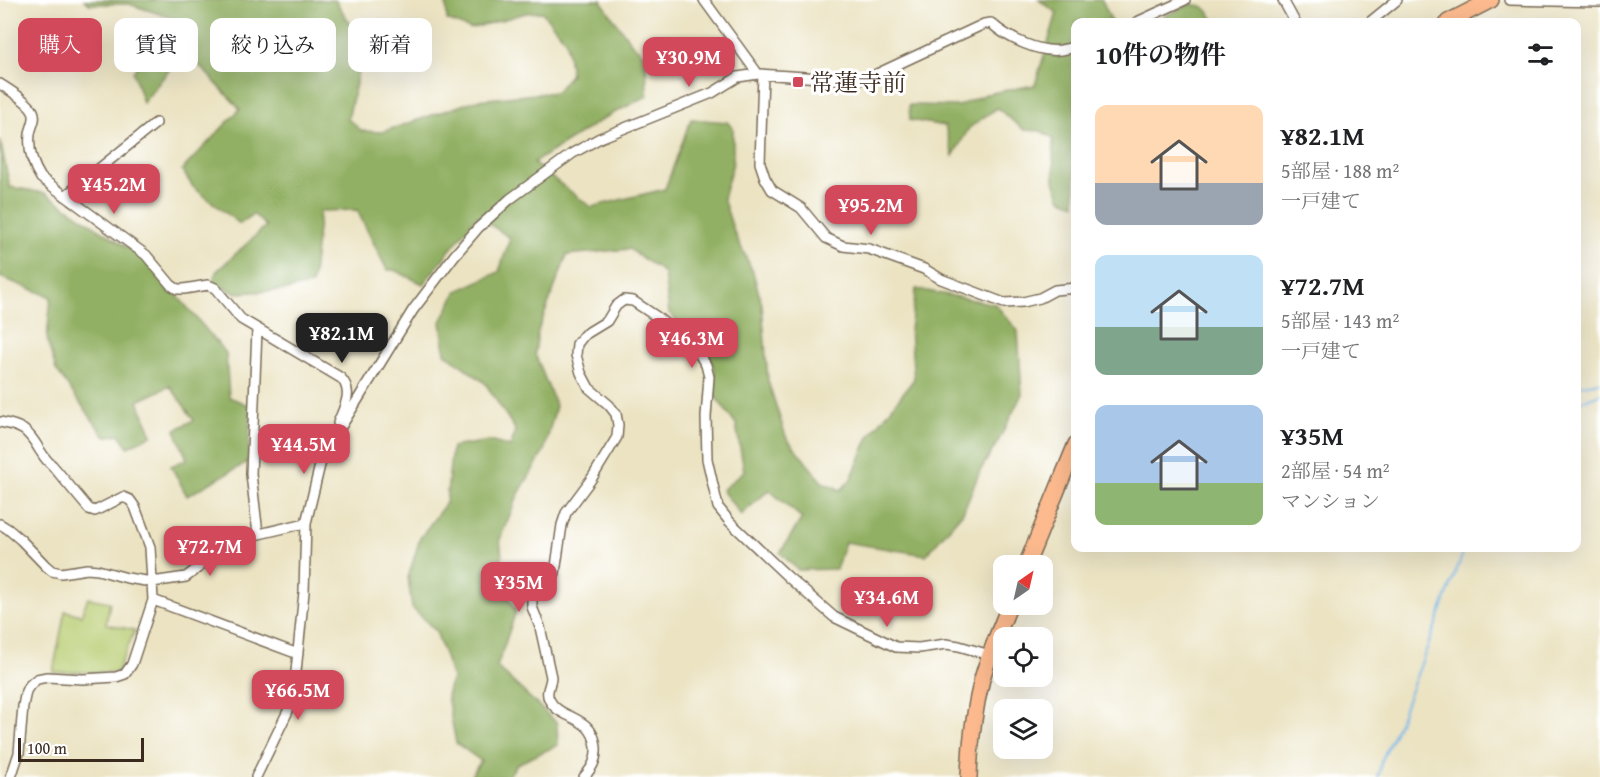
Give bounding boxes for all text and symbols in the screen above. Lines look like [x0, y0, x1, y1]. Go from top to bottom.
chip: 購入 [18, 18, 102, 72]
chip: 賃貸 [114, 18, 198, 72]
chip: 絞り込み [210, 18, 336, 72]
chip: 新着 [348, 18, 432, 72]
text: 10件の物件 [1095, 35, 1226, 74]
pin: ¥30.9M [640, 37, 738, 88]
icon: filters [1524, 38, 1557, 71]
text: ¥30.9M [657, 42, 721, 71]
place label: 常蓮寺前 [810, 65, 906, 100]
marker: 常蓮寺前 [791, 75, 805, 89]
text: ¥82.1M [1281, 116, 1365, 155]
icon: home [1143, 129, 1215, 201]
text: 5部屋 · 188 m² [1281, 156, 1399, 185]
pin: ¥45.2M [65, 164, 163, 215]
text: ¥45.2M [82, 169, 146, 198]
pin: ¥95.2M [822, 185, 920, 236]
text: 一戸建て [1281, 186, 1361, 215]
text: ¥95.2M [839, 190, 903, 219]
text: ¥72.7M [1281, 266, 1365, 305]
icon: home [1143, 279, 1215, 351]
text: 5部屋 · 143 m² [1281, 306, 1399, 335]
pin: ¥82.1M [293, 313, 391, 364]
text: ¥82.1M [310, 318, 374, 347]
pin: ¥46.3M [643, 318, 741, 369]
text: ¥46.3M [660, 323, 724, 352]
text: 一戸建て [1281, 336, 1361, 365]
text: ¥35M [1281, 416, 1344, 455]
pin: ¥44.5M [255, 424, 353, 475]
text: ¥44.5M [272, 429, 336, 458]
icon: home [1143, 429, 1215, 501]
text: 2部屋 · 54 m² [1281, 456, 1390, 485]
text: マンション [1281, 486, 1380, 515]
pin: ¥72.7M [161, 526, 259, 577]
text: ¥72.7M [178, 531, 242, 560]
north arrow [993, 555, 1053, 615]
map controls [993, 555, 1053, 759]
pin: ¥35M [483, 562, 555, 613]
text: ¥35M [495, 567, 543, 596]
pin: ¥34.6M [838, 577, 936, 628]
text: ¥34.6M [855, 582, 919, 611]
button: locate [993, 627, 1053, 687]
pin: ¥66.5M [249, 670, 347, 721]
text: ¥66.5M [266, 675, 330, 704]
button: layers [993, 699, 1053, 759]
scale bar [18, 735, 144, 762]
text: 100 m [27, 736, 67, 760]

